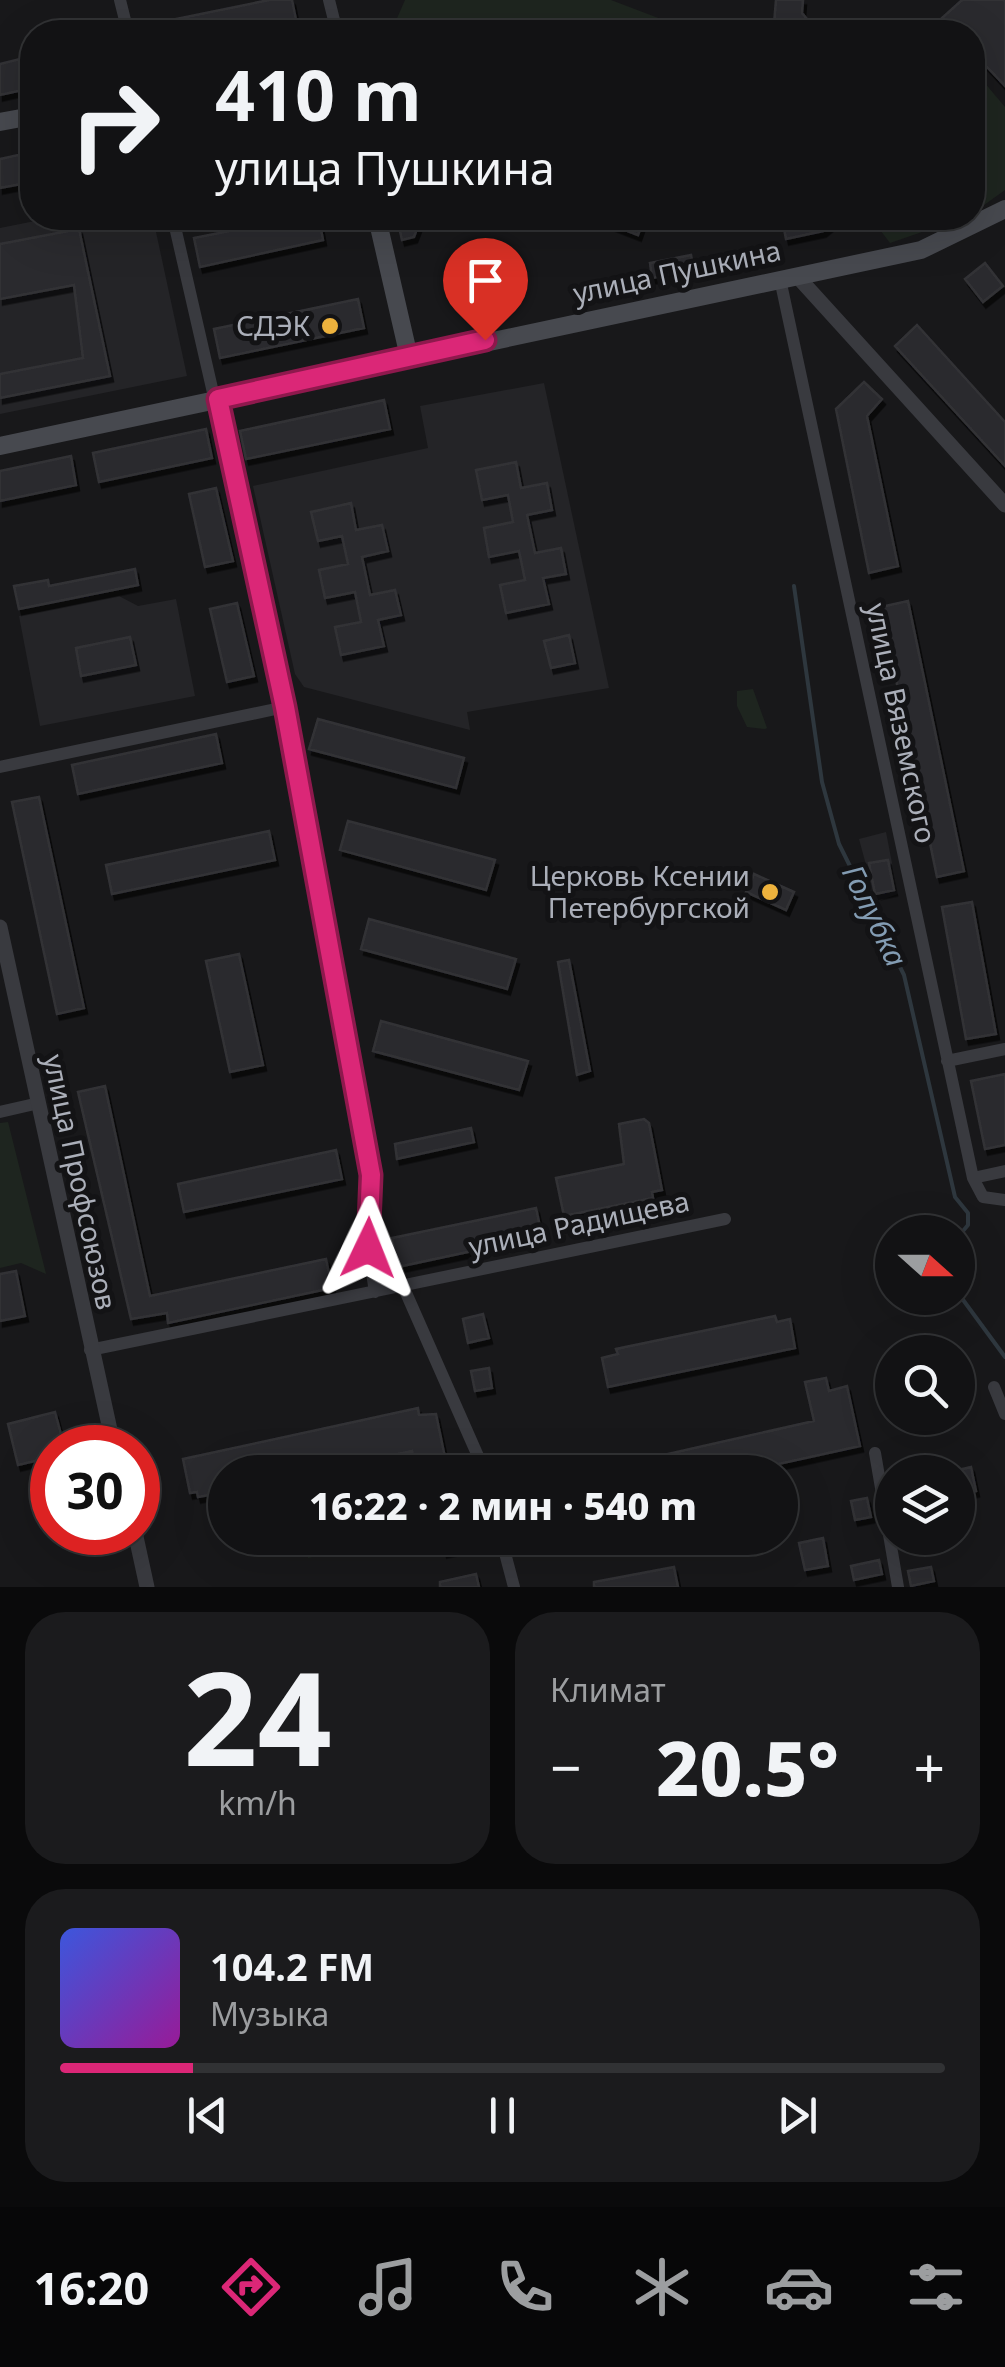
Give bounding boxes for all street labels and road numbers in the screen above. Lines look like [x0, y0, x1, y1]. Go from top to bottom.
street label: улица Пушкина [569, 230, 784, 312]
street label: улица Вяземского [858, 599, 946, 846]
street label: улица Профсоюзов [35, 1051, 127, 1313]
street label: улица Радищева [465, 1181, 693, 1265]

